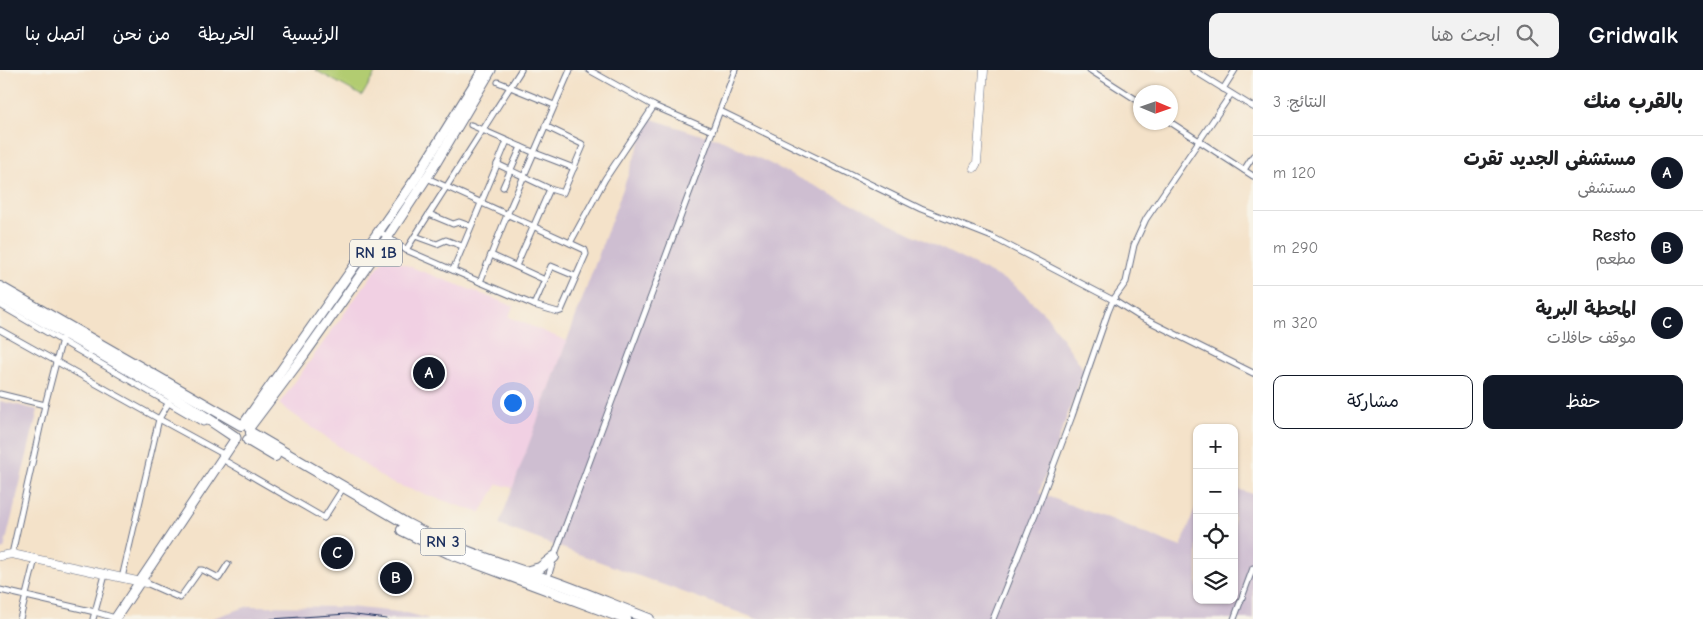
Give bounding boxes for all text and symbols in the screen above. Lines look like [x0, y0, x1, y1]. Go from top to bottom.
search box [1209, 13, 1559, 58]
icon: search [1513, 21, 1541, 49]
text: Gridwalk [1589, 21, 1678, 49]
text: اتصل بنا [25, 24, 85, 45]
text: من نحن [113, 24, 170, 45]
text: الخريطة [198, 24, 254, 45]
text: الرئيسية [282, 24, 339, 45]
text: ابحث هنا [1431, 24, 1501, 46]
north arrow [1133, 85, 1178, 130]
text: بالقرب منك [1583, 89, 1683, 113]
text: النتائج: 3 [1273, 93, 1326, 111]
text: مستشفى الجديد تقرت [1464, 148, 1636, 170]
text: 120 m [1273, 164, 1316, 182]
text: A [1663, 164, 1671, 182]
text: مستشفى [1577, 179, 1636, 197]
text: Resto [1592, 224, 1636, 246]
text: 290 m [1273, 239, 1318, 257]
text: B [1662, 239, 1672, 257]
road number: RN 1B [350, 240, 402, 267]
text: مطعم [1596, 250, 1636, 268]
text: المحطة البرية [1535, 298, 1636, 320]
text: 320 m [1273, 314, 1318, 332]
text: C [1662, 314, 1672, 332]
text: موقف حافلات [1547, 329, 1636, 347]
pin: A [413, 354, 445, 392]
button: مشاركة [1273, 375, 1473, 429]
button: حفظ [1483, 375, 1683, 429]
your location [500, 390, 526, 416]
map controls [1193, 424, 1238, 604]
button: + [1193, 424, 1238, 469]
button: − [1193, 469, 1238, 514]
button: locate [1193, 514, 1238, 559]
road number: RN 3 [420, 528, 466, 556]
pin: C [321, 534, 353, 572]
pin: B [380, 559, 412, 597]
button: layers [1193, 559, 1238, 604]

